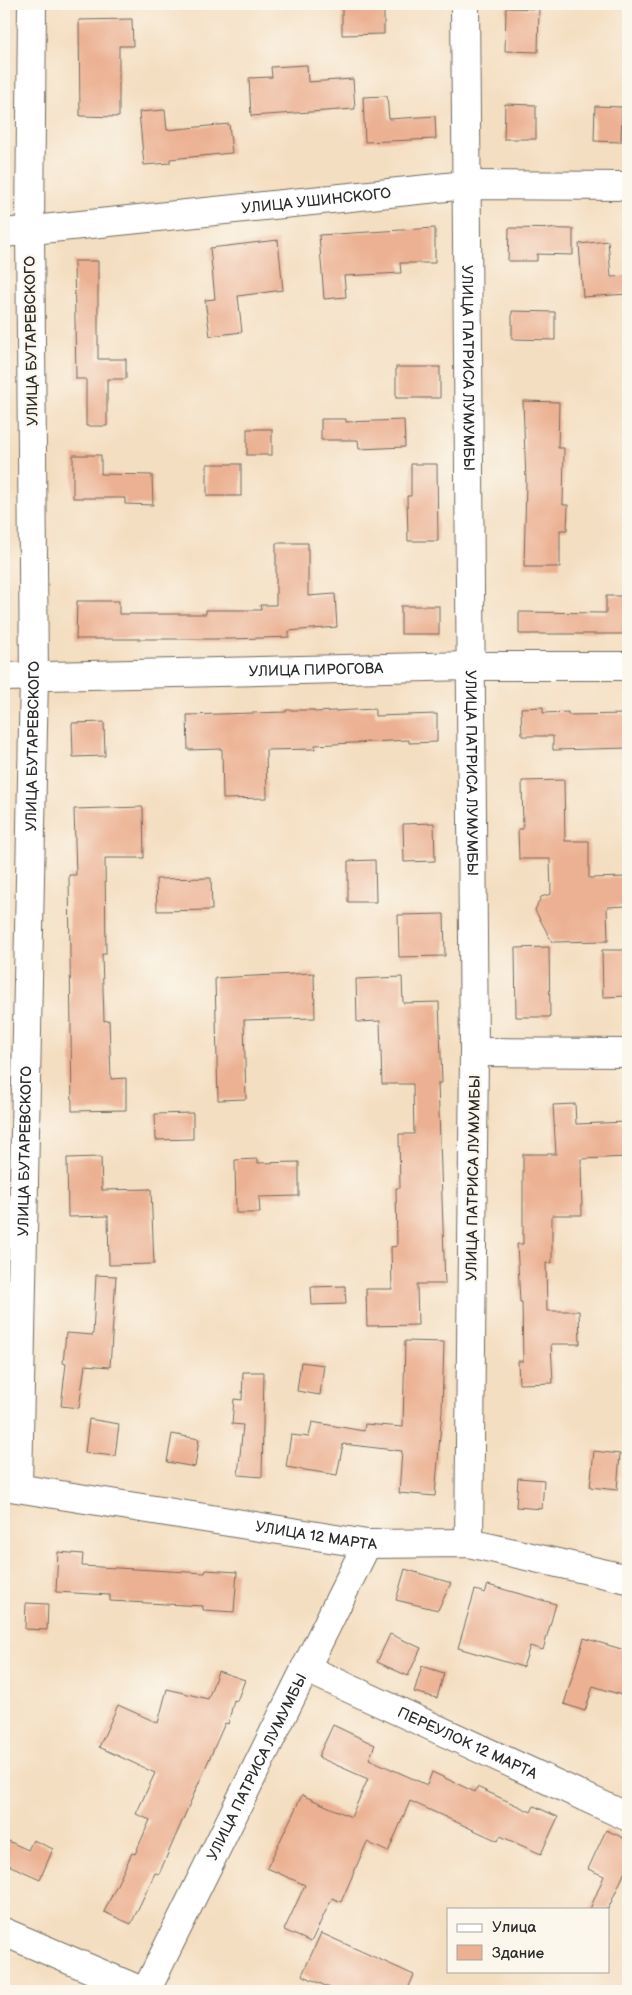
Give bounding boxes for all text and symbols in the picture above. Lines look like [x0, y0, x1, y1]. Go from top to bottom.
street label: УЛИЦА УШИНСКОГО [241, 184, 392, 218]
street label: УЛИЦА БУТАРЕВСКОГО [21, 255, 42, 426]
street label: УЛИЦА ПАТРИСА ЛУМУМБЫ [457, 265, 478, 471]
street label: УЛИЦА ПИРОГОВА [248, 659, 384, 681]
street label: УЛИЦА БУТАРЕВСКОГО [22, 661, 44, 832]
street label: УЛИЦА ПАТРИСА ЛУМУМБЫ [461, 670, 481, 876]
street label: УЛИЦА БУТАРЕВСКОГО [14, 1065, 36, 1237]
street label: УЛИЦА ПАТРИСА ЛУМУМБЫ [462, 1075, 485, 1281]
street label: УЛИЦА 12 МАРТА [254, 1517, 378, 1554]
street label: УЛИЦА ПАТРИСА ЛУМУМБЫ [203, 1670, 311, 1864]
street label: ПЕРЕУЛОК 12 МАРТА [394, 1703, 541, 1784]
legend [447, 1908, 610, 1972]
text: Улица [492, 1918, 537, 1937]
text: Здание [492, 1944, 544, 1963]

